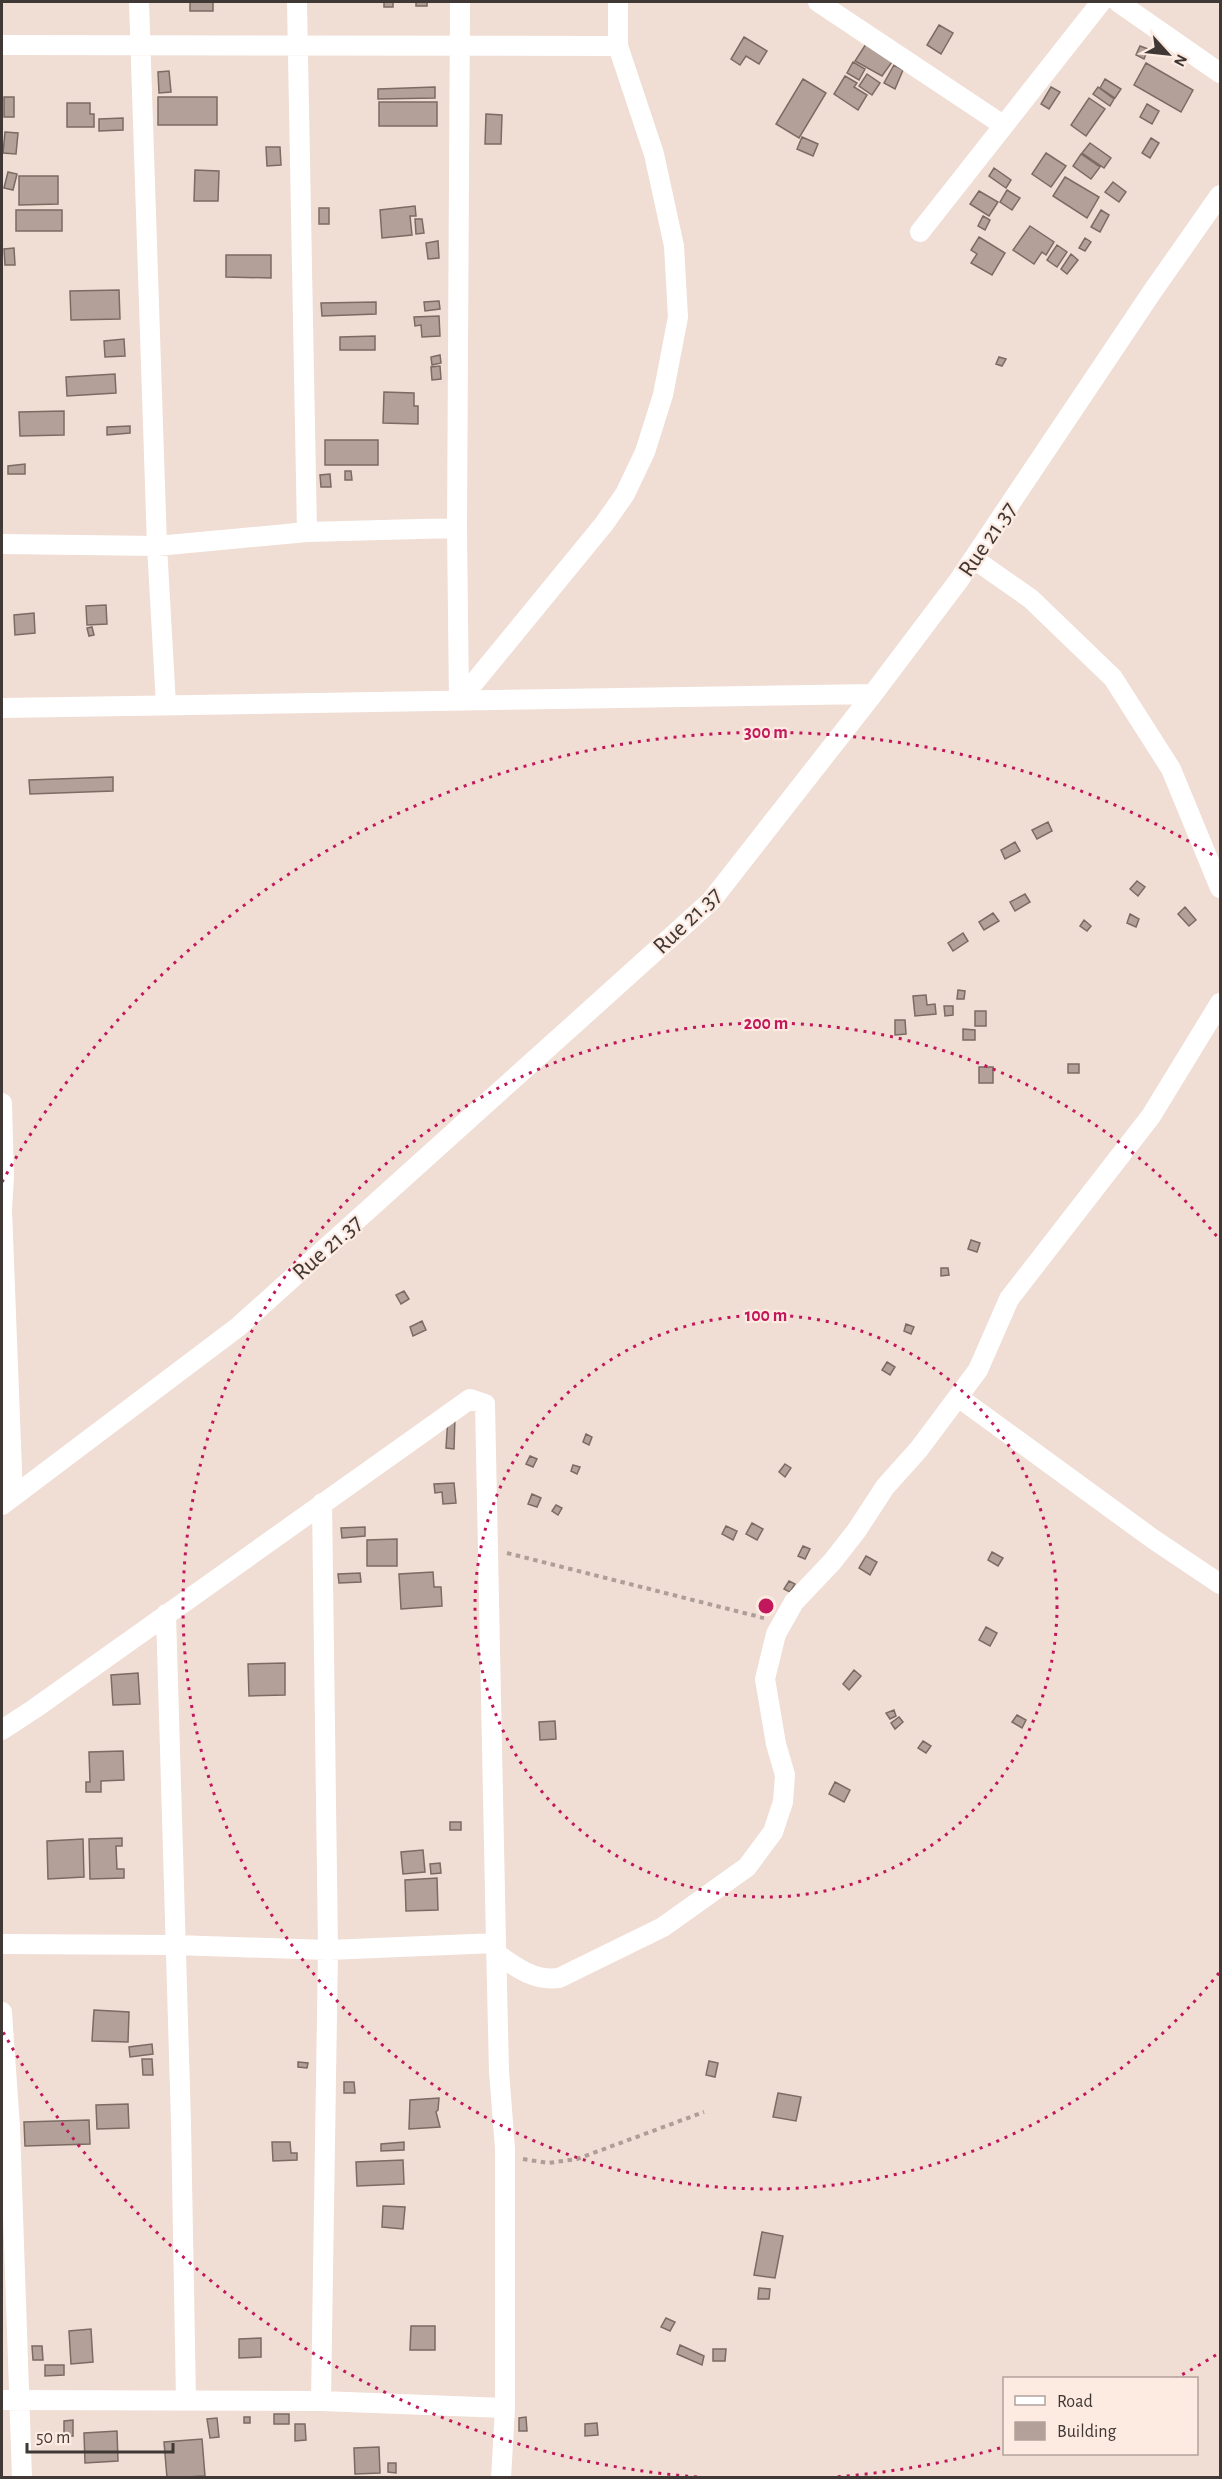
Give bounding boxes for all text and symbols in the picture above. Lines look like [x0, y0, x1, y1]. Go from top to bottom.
north arrow [1138, 24, 1198, 84]
text: N [1171, 52, 1190, 69]
street label: Rue 21.37 [954, 498, 1021, 581]
text: 300 m [744, 724, 788, 742]
street label: Rue 21.37 [649, 883, 726, 959]
text: 200 m [744, 1015, 788, 1033]
street label: Rue 21.37 [288, 1211, 367, 1285]
text: 100 m [745, 1307, 787, 1325]
centre of rings [756, 1596, 776, 1616]
legend [1003, 2377, 1198, 2455]
text: Road [1057, 2393, 1093, 2411]
scale bar [27, 2416, 172, 2454]
text: Building [1057, 2423, 1117, 2441]
text: 50 m [36, 2429, 70, 2447]

